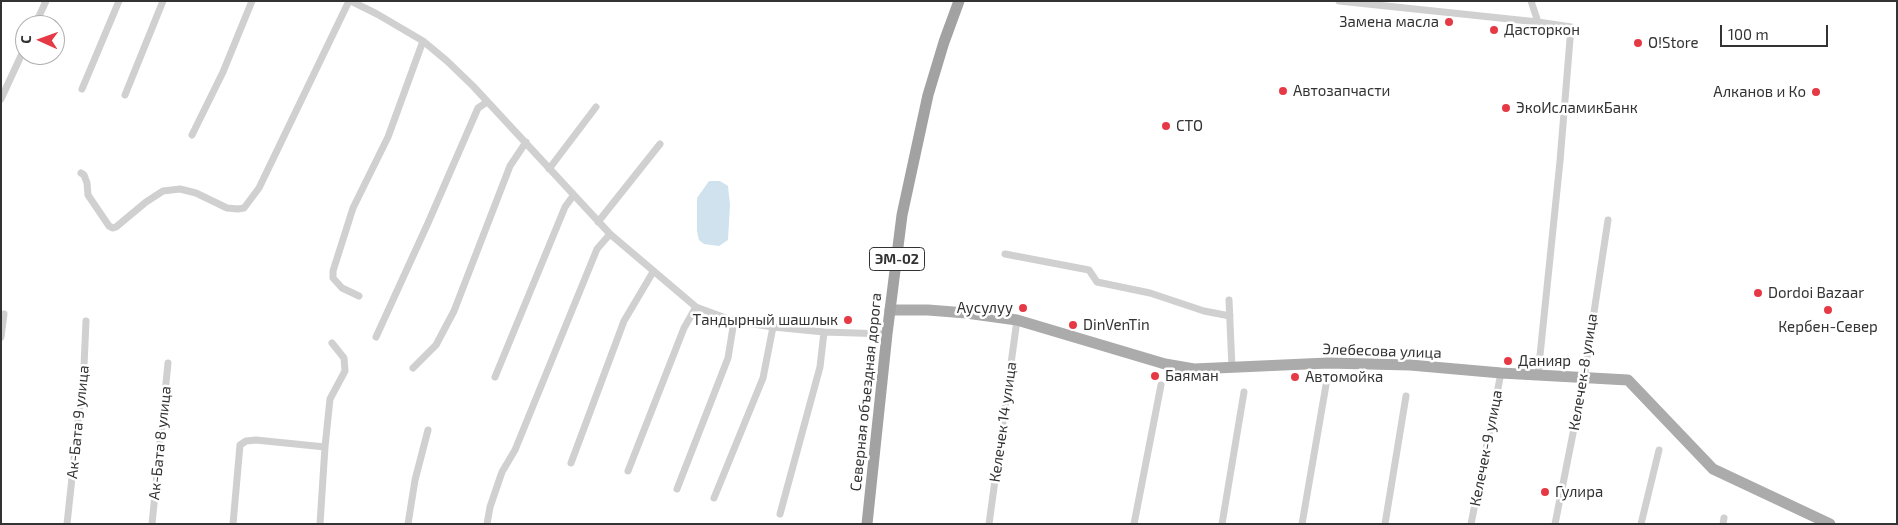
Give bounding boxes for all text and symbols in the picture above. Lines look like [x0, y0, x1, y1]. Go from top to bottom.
place label: Замена масла [1339, 13, 1439, 31]
north arrow [15, 15, 65, 65]
scale bar [1723, 15, 1830, 47]
marker: Замена масла [1443, 16, 1455, 28]
place label: Дасторкон [1504, 21, 1580, 39]
marker: Дасторкон [1488, 24, 1500, 36]
text: 100 m [1728, 25, 1769, 43]
place label: O!Store [1648, 34, 1699, 52]
text: С [17, 35, 34, 44]
marker: O!Store [1632, 37, 1644, 49]
place label: Автозапчасти [1293, 82, 1390, 100]
place label: Алканов и Ко [1713, 83, 1806, 101]
marker: Автозапчасти [1277, 85, 1289, 97]
marker: Алканов и Ко [1810, 86, 1822, 98]
place label: ЭкоИсламикБанк [1516, 99, 1638, 117]
marker: ЭкоИсламикБанк [1500, 102, 1512, 114]
place label: СТО [1176, 117, 1203, 135]
marker: СТО [1160, 120, 1172, 132]
road number: ЭМ-02 [870, 248, 924, 270]
place label: Dordoi Bazaar [1768, 284, 1864, 302]
marker: Dordoi Bazaar [1752, 287, 1764, 299]
street label: Северная объездная дорога [847, 292, 885, 492]
place label: Аусулуу [957, 299, 1013, 317]
marker: Аусулуу [1017, 302, 1029, 314]
marker: Кербен-Север [1822, 304, 1834, 316]
place label: Тандырный шашлык [692, 311, 838, 329]
street label: Келечек-8 улица [1565, 312, 1601, 432]
marker: Тандырный шашлык [842, 314, 854, 326]
place label: DinVenTin [1083, 316, 1150, 334]
place label: Кербен-Север [1778, 318, 1878, 336]
marker: DinVenTin [1067, 319, 1079, 331]
street label: Элебесова улица [1322, 340, 1442, 362]
place label: Данияр [1518, 352, 1571, 370]
marker: Данияр [1502, 355, 1514, 367]
street label: Келечек 14 улица [986, 361, 1020, 483]
street label: Ак-Бата 9 улица [63, 364, 93, 480]
place label: Баяман [1165, 367, 1219, 385]
place label: Автомойка [1305, 368, 1383, 386]
marker: Баяман [1149, 370, 1161, 382]
marker: Автомойка [1289, 371, 1301, 383]
street label: Ак-Бата 8 улица [145, 385, 175, 501]
street label: Келечек-9 улица [1466, 388, 1506, 508]
place label: Гулира [1555, 483, 1603, 501]
marker: Гулира [1539, 486, 1551, 498]

